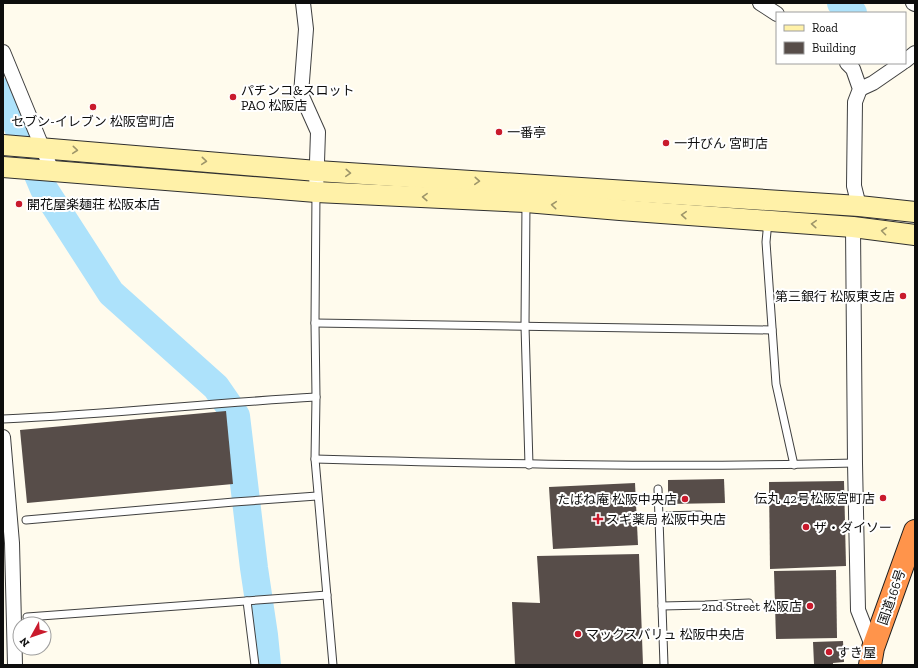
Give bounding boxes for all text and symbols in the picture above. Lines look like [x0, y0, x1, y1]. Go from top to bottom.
legend [776, 12, 906, 64]
text: Road [812, 21, 838, 35]
text: Building [812, 41, 856, 55]
place label: パチンコ&スロット PAO 松阪店 [241, 83, 355, 113]
marker: パチンコ&スロット PAO 松阪店 [228, 92, 238, 102]
marker: セブン-イレブン 松阪宮町店 [88, 102, 98, 112]
place label: セブン-イレブン 松阪宮町店 [11, 114, 175, 129]
place label: 一番亭 [507, 125, 546, 140]
marker: 一番亭 [494, 127, 504, 137]
place label: 一升びん 宮町店 [674, 136, 768, 151]
marker: 一升びん 宮町店 [661, 138, 671, 148]
one-way arrow [72, 146, 78, 155]
one-way arrow [201, 157, 207, 166]
one-way arrow [345, 169, 351, 178]
one-way arrow [474, 177, 480, 186]
one-way arrow [422, 192, 428, 201]
place label: 開花屋楽麺荘 松阪本店 [27, 197, 160, 212]
marker: 開花屋楽麺荘 松阪本店 [14, 199, 24, 209]
one-way arrow [551, 200, 558, 209]
one-way arrow [681, 211, 687, 220]
one-way arrow [811, 220, 817, 229]
one-way arrow [881, 227, 887, 236]
place label: 第三銀行 松阪東支店 [775, 289, 895, 304]
marker: 第三銀行 松阪東支店 [898, 291, 908, 301]
place label: 伝丸 42号松阪宮町店 [754, 491, 875, 506]
place label: たばね庵 松阪中央店 [557, 492, 677, 507]
marker: 伝丸 42号松阪宮町店 [878, 493, 888, 503]
marker: たばね庵 松阪中央店 [680, 494, 690, 504]
place label: スギ薬局 松阪中央店 [606, 512, 726, 527]
marker: スギ薬局 松阪中央店 [593, 514, 603, 524]
place label: ザ・ダイソー [814, 520, 892, 535]
marker: ザ・ダイソー [801, 522, 811, 532]
street label: 国道166号 [875, 567, 908, 627]
place label: 2nd Street 松阪店 [702, 599, 802, 614]
marker: 2nd Street 松阪店 [805, 601, 815, 611]
north arrow [12, 616, 52, 656]
place label: マックスバリュ 松阪中央店 [586, 627, 745, 642]
marker: マックスバリュ 松阪中央店 [573, 629, 583, 639]
text: N [17, 634, 32, 649]
place label: すき屋 [837, 645, 876, 660]
marker: すき屋 [824, 647, 834, 657]

